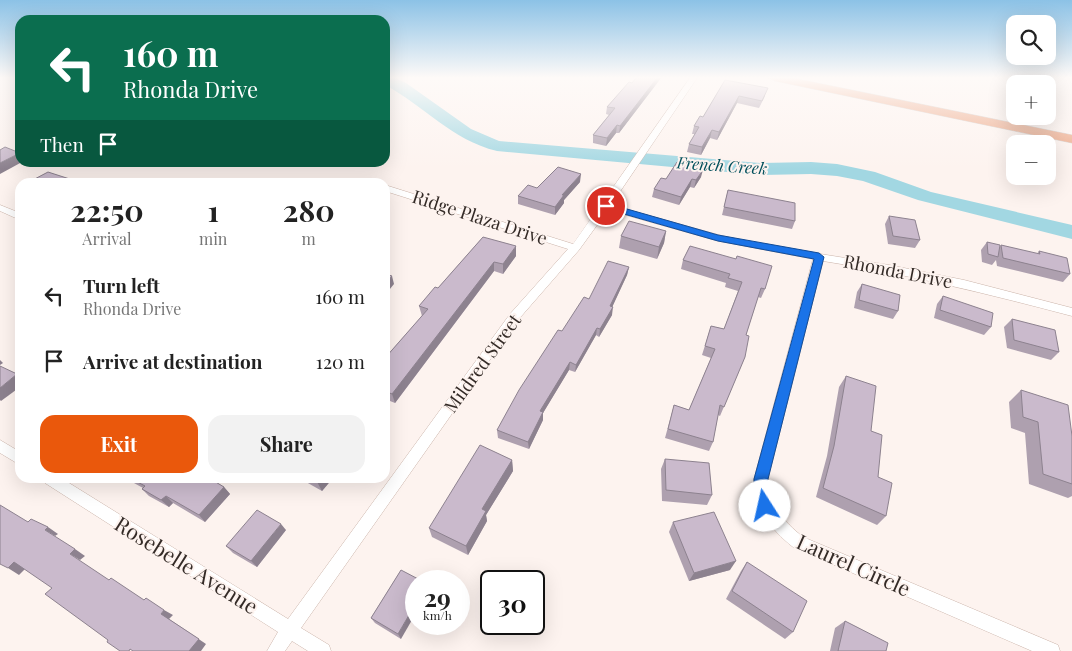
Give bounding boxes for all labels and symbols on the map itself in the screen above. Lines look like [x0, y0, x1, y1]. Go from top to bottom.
water label: French Creek [675, 151, 768, 179]
street label: Ridge Plaza Drive [409, 184, 551, 250]
pin [585, 185, 627, 227]
street label: Rhonda Drive [841, 249, 955, 293]
street label: Mildred Street [438, 308, 526, 417]
position arrow [738, 479, 790, 531]
street label: Rosebelle Avenue [110, 509, 264, 619]
street label: Laurel Circle [793, 526, 915, 602]
speed limit sign: 30 [480, 570, 545, 635]

